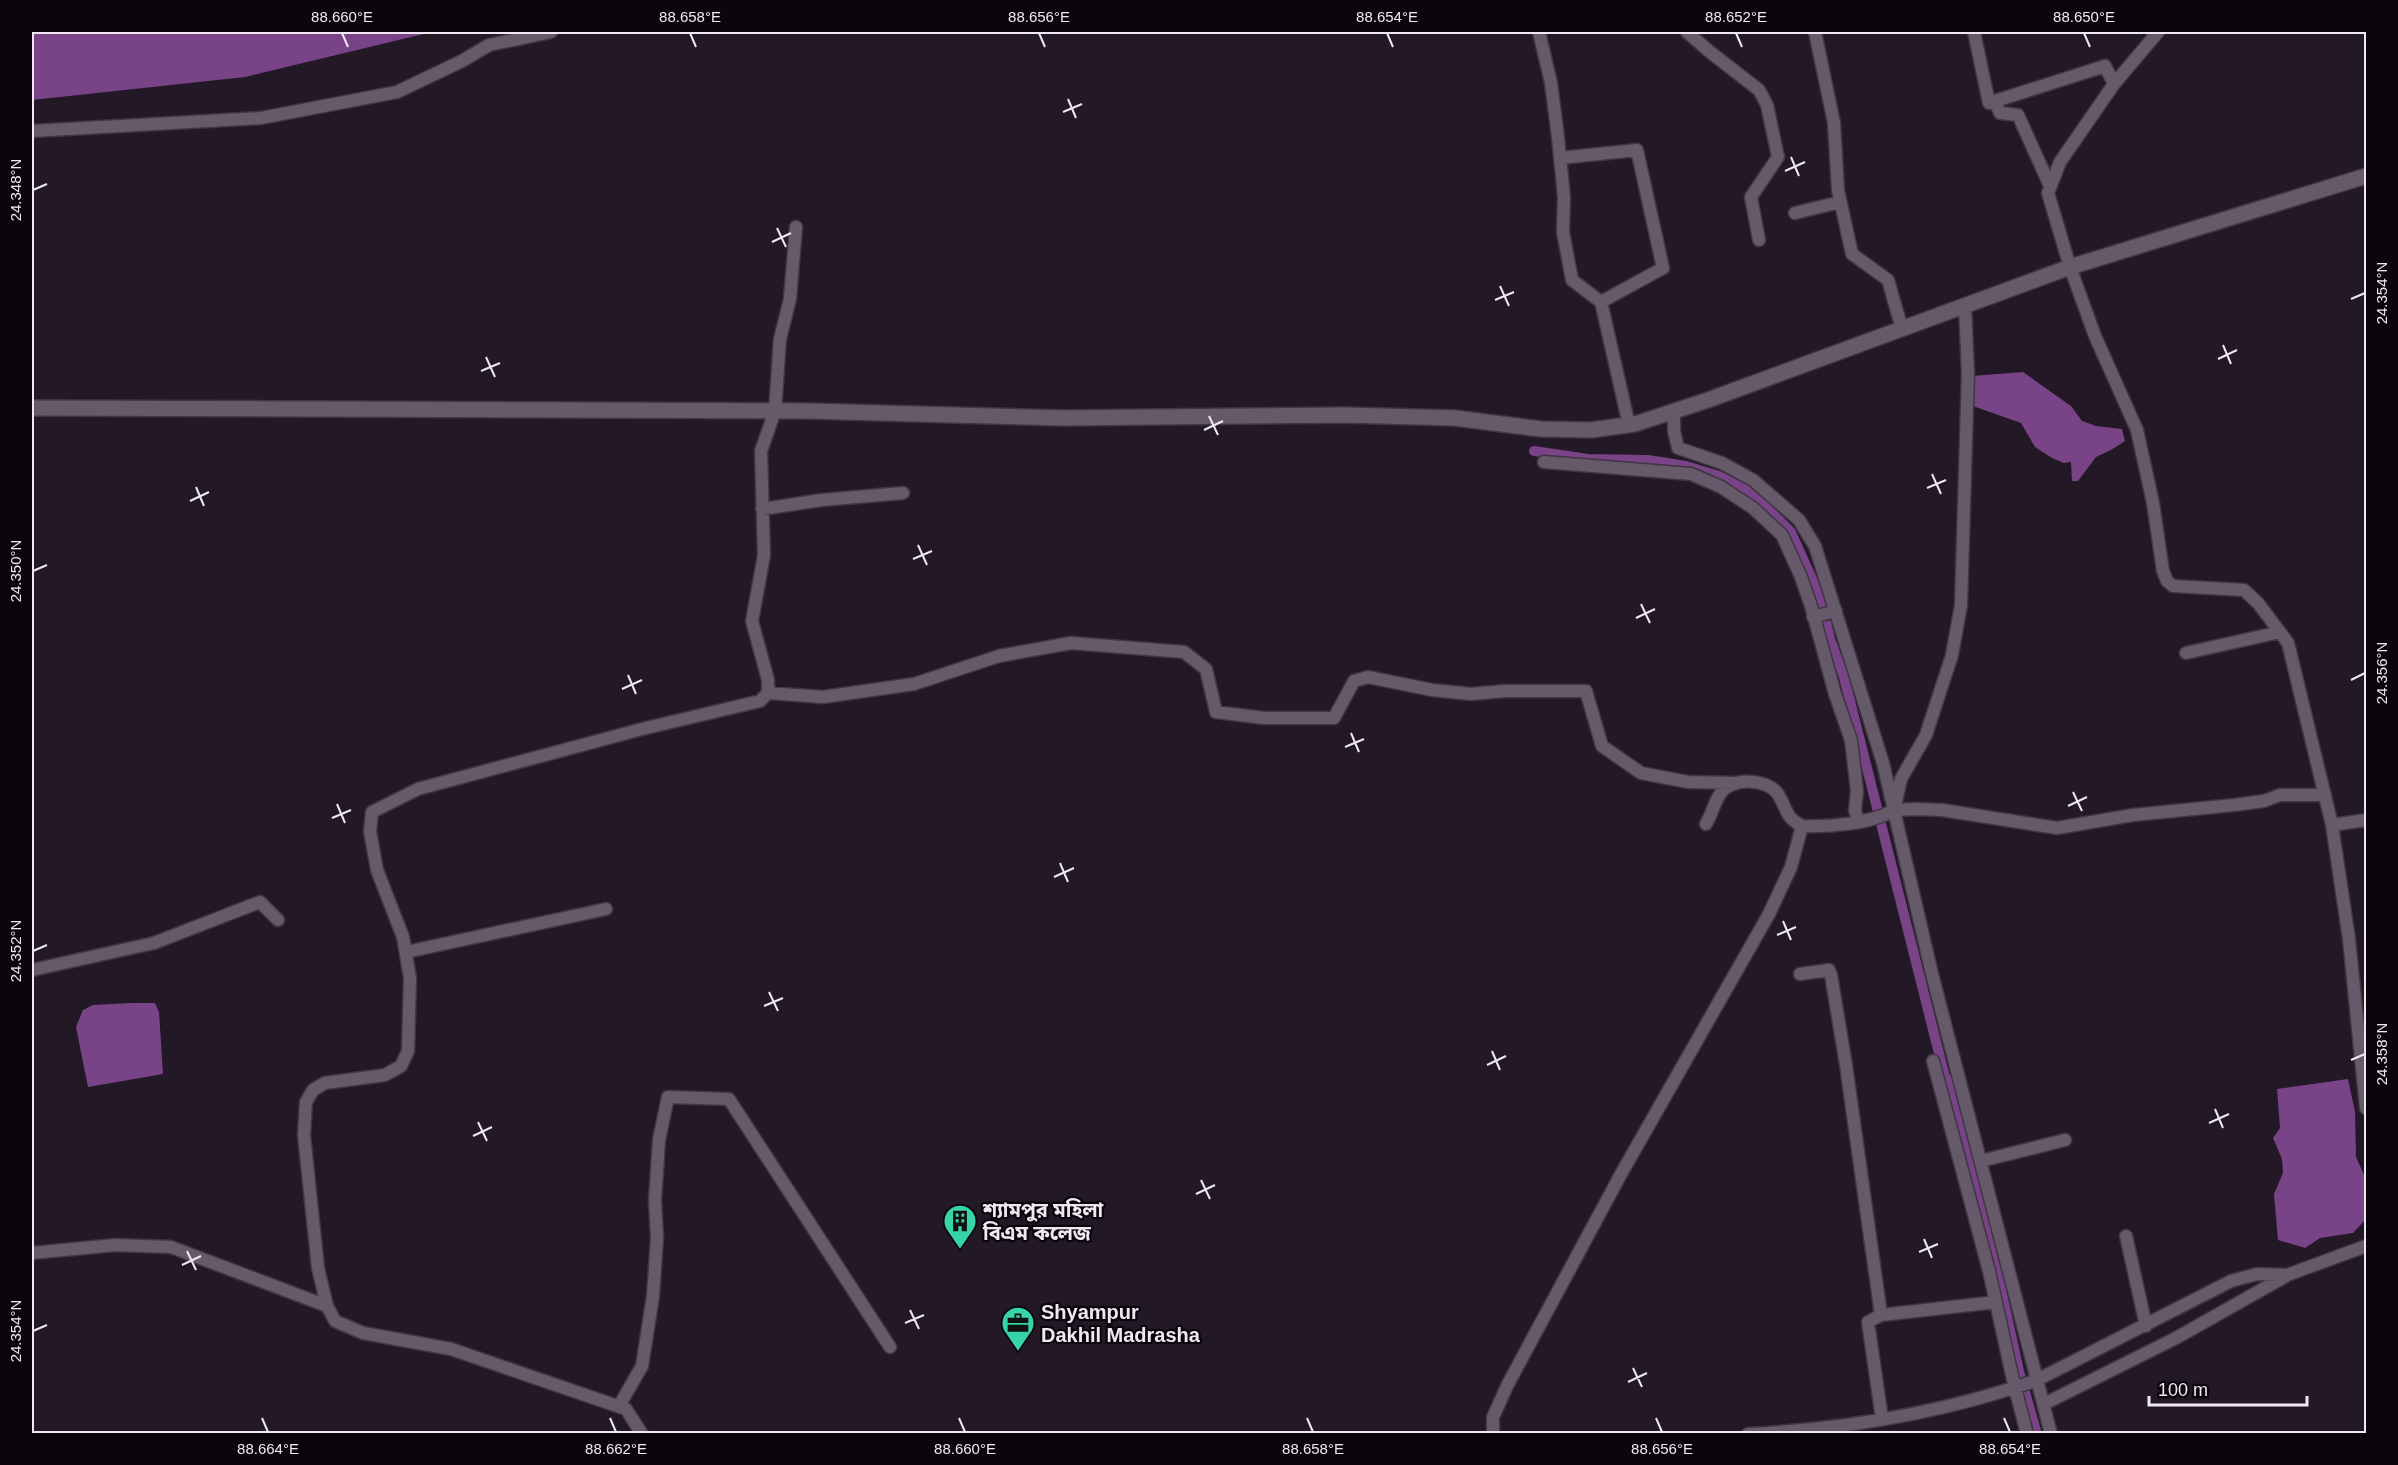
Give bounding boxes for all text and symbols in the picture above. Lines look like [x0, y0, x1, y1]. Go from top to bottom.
text: 88.660°E [311, 8, 373, 25]
text: 88.658°E [659, 8, 721, 25]
text: 88.656°E [1008, 8, 1070, 25]
text: 88.654°E [1356, 8, 1418, 25]
text: 88.652°E [1705, 8, 1767, 25]
text: 88.650°E [2053, 8, 2115, 25]
text: 24.348°N [7, 159, 24, 221]
text: 24.354°N [2373, 262, 2390, 324]
text: 24.350°N [7, 540, 24, 602]
text: 24.356°N [2373, 642, 2390, 704]
text: 24.352°N [7, 920, 24, 982]
text: 24.358°N [2373, 1023, 2390, 1085]
place label: শ্যামপুর মহিলা বিএম কলেজ [982, 1198, 1104, 1244]
building icon: শ্যামপুর মহিলা বিএম কলেজ [942, 1203, 978, 1250]
text: 24.354°N [7, 1300, 24, 1362]
place label: Shyampur Dakhil Madrasha [1041, 1301, 1201, 1346]
office icon: Shyampur Dakhil Madrasha [1000, 1305, 1036, 1352]
scale bar [2149, 1369, 2306, 1407]
text: 100 m [2158, 1380, 2208, 1400]
text: 88.664°E [237, 1440, 299, 1457]
text: 88.662°E [585, 1440, 647, 1457]
text: 88.660°E [934, 1440, 996, 1457]
text: 88.658°E [1282, 1440, 1344, 1457]
text: 88.656°E [1631, 1440, 1693, 1457]
text: 88.654°E [1979, 1440, 2041, 1457]

